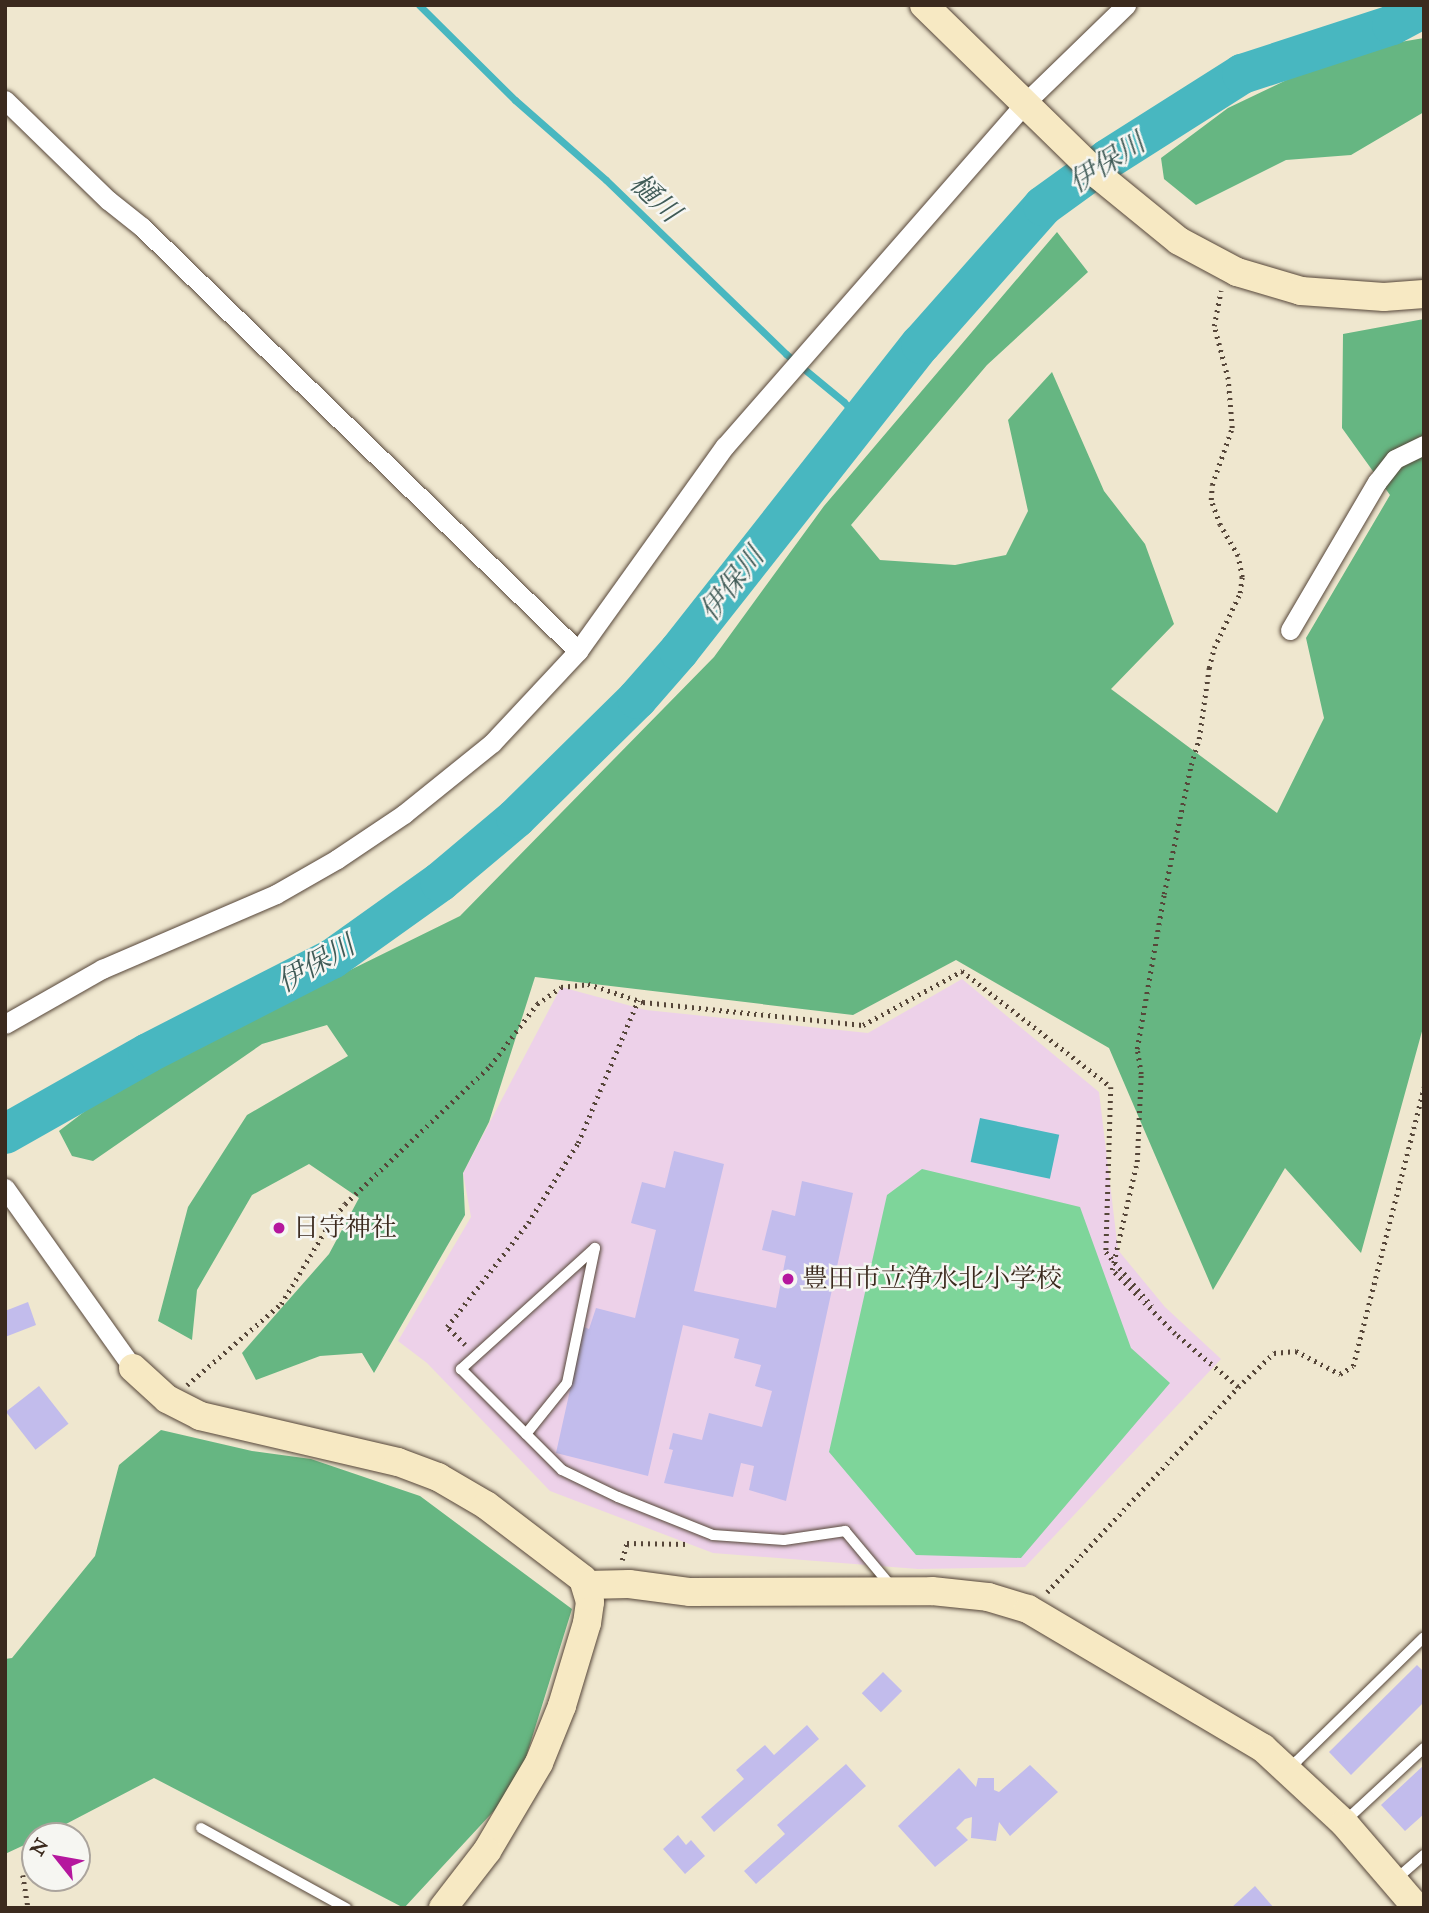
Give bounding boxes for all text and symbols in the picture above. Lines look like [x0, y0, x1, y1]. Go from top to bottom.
water label: 伊保川 [1063, 126, 1151, 200]
water label: 樋川 [623, 167, 687, 229]
water label: 伊保川 [693, 541, 771, 627]
water label: 伊保川 [271, 928, 361, 1000]
place label: 日守神社 [293, 1212, 397, 1244]
marker: 日守神社 [271, 1220, 287, 1236]
place label: 豊田市立浄水北小学校 [802, 1263, 1062, 1295]
marker: 豊田市立浄水北小学校 [780, 1271, 796, 1287]
north arrow [21, 1822, 91, 1892]
text: N [25, 1834, 53, 1860]

